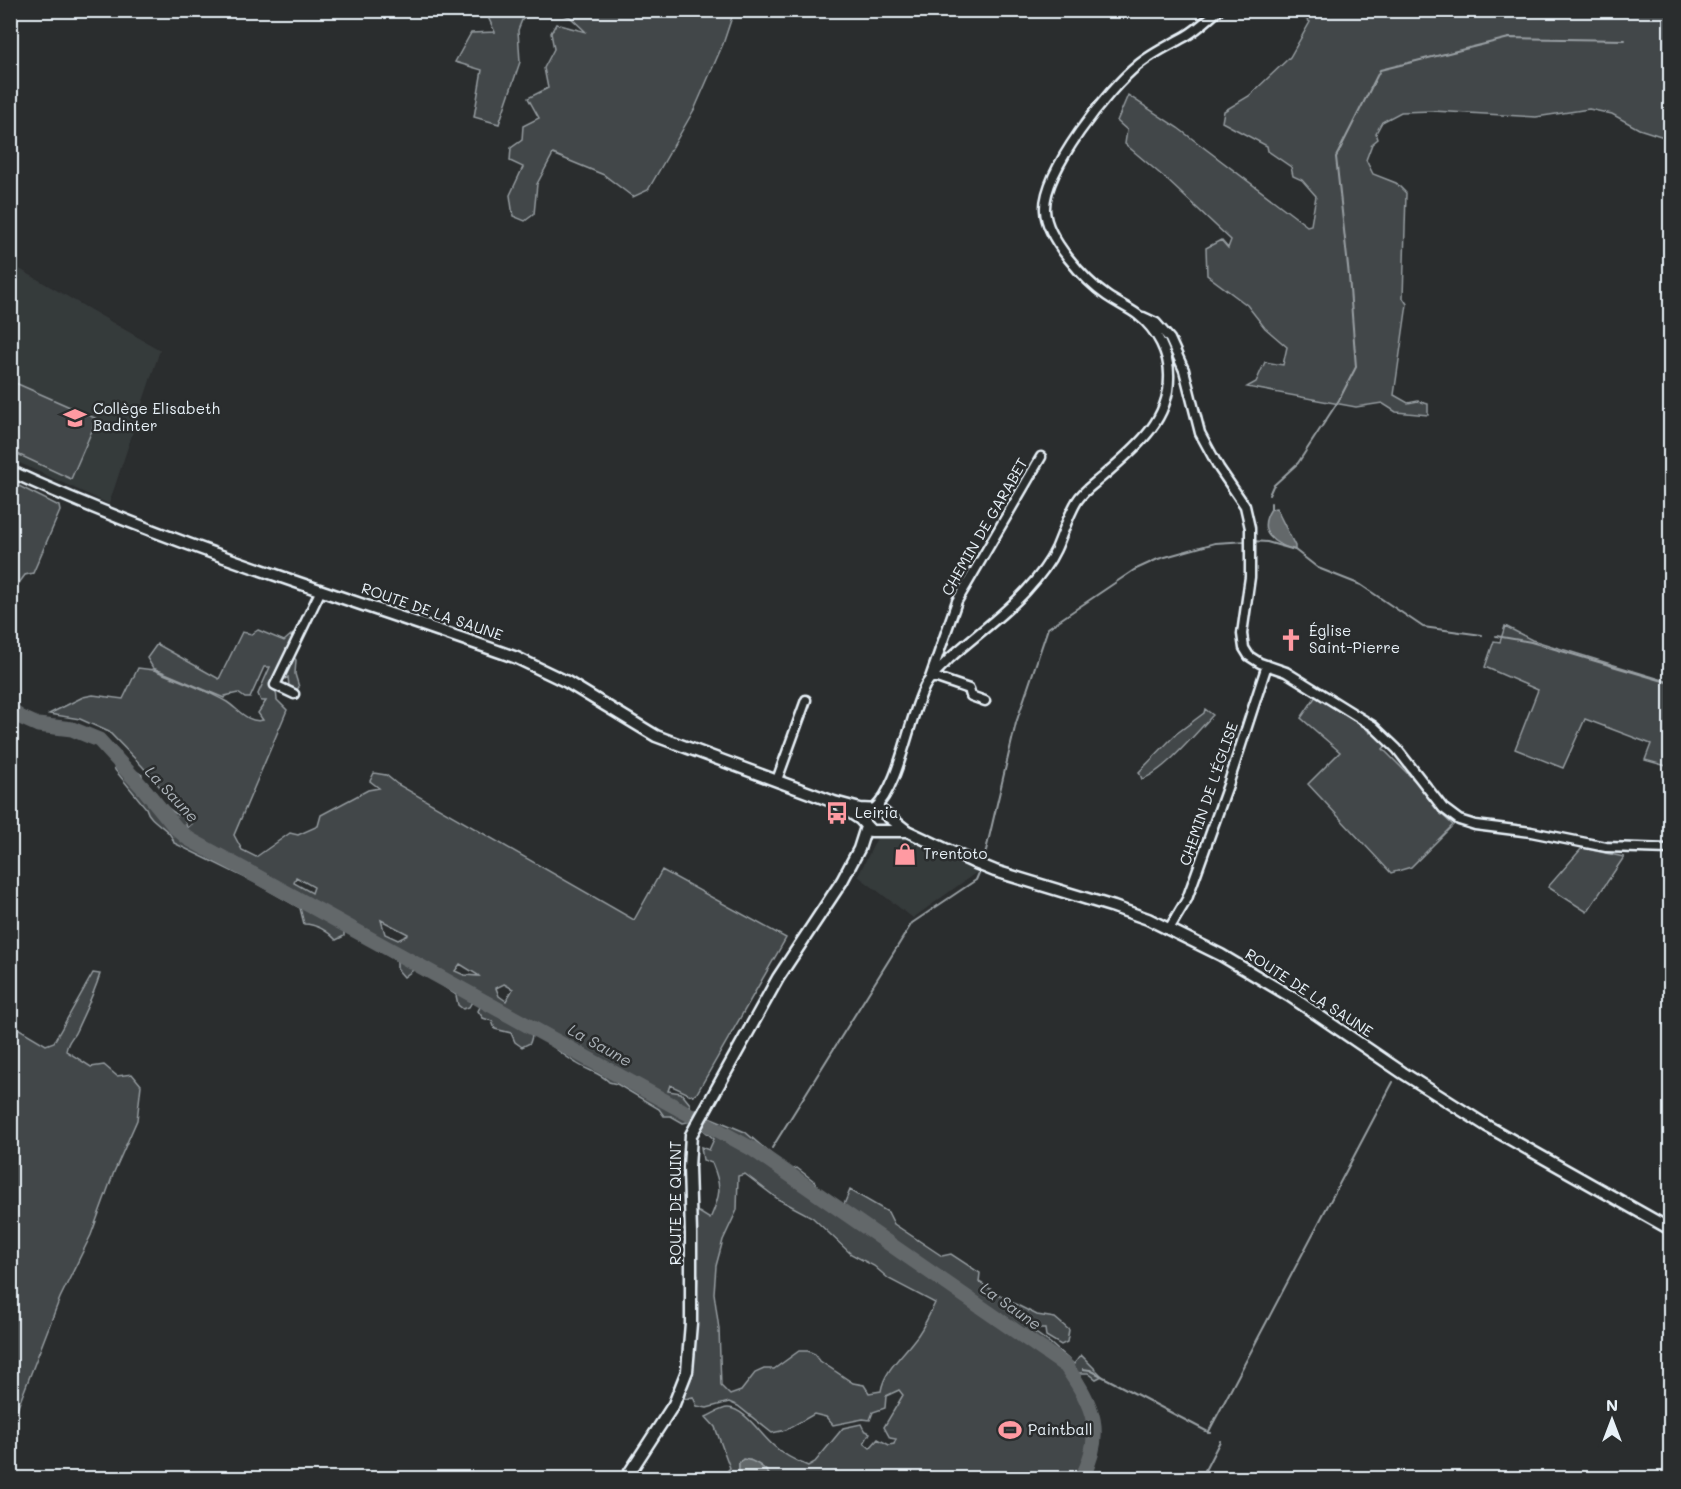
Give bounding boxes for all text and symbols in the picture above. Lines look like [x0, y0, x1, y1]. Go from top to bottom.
place label: Collège Elisabeth Badinter [93, 398, 220, 435]
school or university icon: Collège Elisabeth Badinter [62, 405, 88, 431]
street label: CHEMIN DE GARABET [937, 454, 1032, 599]
street label: ROUTE DE LA SAUNE [359, 577, 506, 645]
place label: Église Saint-Pierre [1309, 620, 1400, 657]
church icon: Église Saint-Pierre [1278, 627, 1304, 653]
street label: CHEMIN DE L'ÉGLISE [1174, 719, 1242, 868]
water label: La Saune [141, 761, 204, 826]
bus stop icon: Leiria [824, 800, 850, 826]
place label: Leiria [855, 802, 898, 822]
shop icon: Trentoto [892, 841, 918, 867]
place label: Trentoto [923, 843, 988, 863]
street label: ROUTE DE LA SAUNE [1242, 943, 1378, 1041]
water label: La Saune [565, 1018, 636, 1071]
street label: ROUTE DE QUINT [665, 1141, 685, 1265]
water label: La Saune [977, 1277, 1046, 1334]
north arrow [1582, 1390, 1642, 1450]
text: N [1606, 1394, 1618, 1415]
sports icon: Paintball [997, 1417, 1023, 1443]
place label: Paintball [1028, 1419, 1092, 1439]

